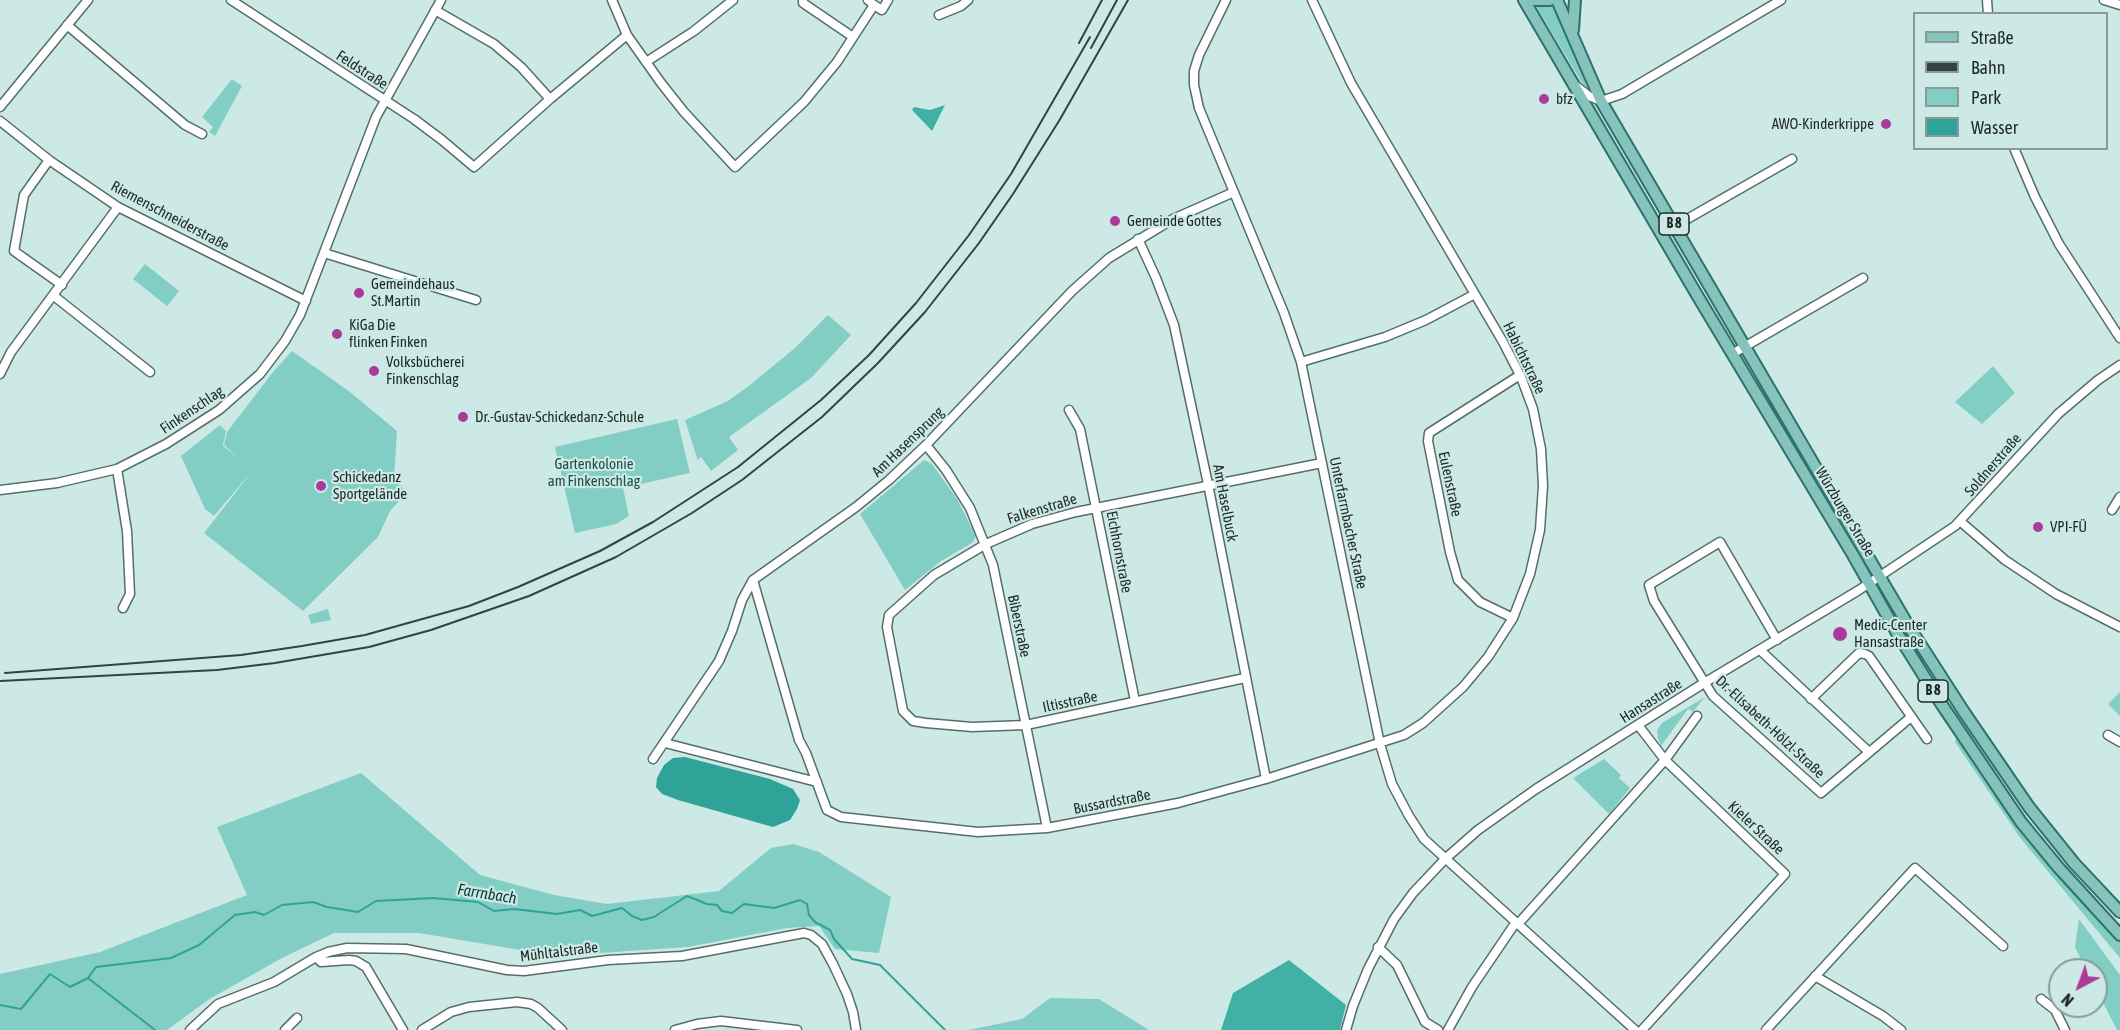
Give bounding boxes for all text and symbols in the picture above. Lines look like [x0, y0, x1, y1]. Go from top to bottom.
legend [1913, 12, 2108, 150]
text: Straße [1971, 27, 2014, 48]
street label: Feldstraße [333, 47, 391, 93]
text: Bahn [1971, 57, 2005, 78]
text: Park [1971, 87, 2001, 108]
place label: bfz [1556, 90, 1573, 108]
marker: bfz [1537, 92, 1551, 106]
place label: AWO-Kinderkrippe [1772, 115, 1874, 133]
marker: AWO-Kinderkrippe [1879, 117, 1893, 131]
text: Wasser [1971, 117, 2018, 138]
street label: Riemenschneiderstraße [108, 177, 232, 255]
place label: Gemeinde Gottes [1127, 212, 1222, 230]
road number: B 8 [1659, 213, 1689, 235]
marker: Gemeinde Gottes [1108, 214, 1122, 228]
place label: Gemeindehaus St.Martin [371, 275, 455, 310]
marker: Gemeindehaus St.Martin [352, 286, 366, 300]
place label: KiGa Die flinken Finken [349, 316, 427, 351]
street label: Habichtstraße [1499, 319, 1549, 397]
marker: KiGa Die flinken Finken [330, 327, 344, 341]
place label: Volksbücherei Finkenschlag [386, 353, 464, 388]
marker: Volksbücherei Finkenschlag [367, 364, 381, 378]
street label: Finkenschlag [157, 382, 227, 438]
street label: Am Hasensprung [868, 403, 948, 481]
place label: Dr.-Gustav-Schickedanz-Schule [475, 408, 644, 426]
marker: Dr.-Gustav-Schickedanz-Schule [456, 410, 470, 424]
street label: Soldnerstraße [1961, 430, 2025, 500]
street label: Eulenstraße [1434, 450, 1466, 518]
park label: Gartenkolonie am Finkenschlag [548, 455, 640, 490]
street label: Unterfarrnbacher Straße [1325, 455, 1371, 591]
street label: Am Haselbuck [1209, 463, 1241, 543]
street label: Würzburger Straße [1811, 464, 1879, 560]
place label: Schickedanz Sportgelände [333, 468, 407, 503]
marker: Schickedanz Sportgelände [314, 479, 328, 493]
street label: Falkenstraße [1005, 490, 1079, 528]
street label: Eichhornstraße [1102, 509, 1136, 595]
place label: VPI-FÜ [2050, 518, 2087, 536]
marker: VPI-FÜ [2031, 520, 2045, 534]
street label: Biberstraße [1004, 593, 1034, 659]
place label: Medic-Center Hansastraße [1854, 616, 1927, 651]
marker: Medic-Center Hansastraße [1831, 625, 1849, 643]
street label: Dr.-Elisabeth-Hölzl-Straße [1712, 672, 1828, 782]
street label: Hansastraße [1617, 675, 1685, 727]
road number: B 8 [1918, 680, 1948, 702]
street label: Iltisstraße [1041, 687, 1099, 717]
street label: Bussardstraße [1072, 786, 1152, 818]
street label: Kieler Straße [1724, 797, 1788, 859]
water label: Farrnbach [456, 880, 518, 908]
street label: Mühltalstraße [519, 938, 599, 966]
north arrow [2048, 958, 2108, 1018]
text: N [2058, 990, 2077, 1010]

